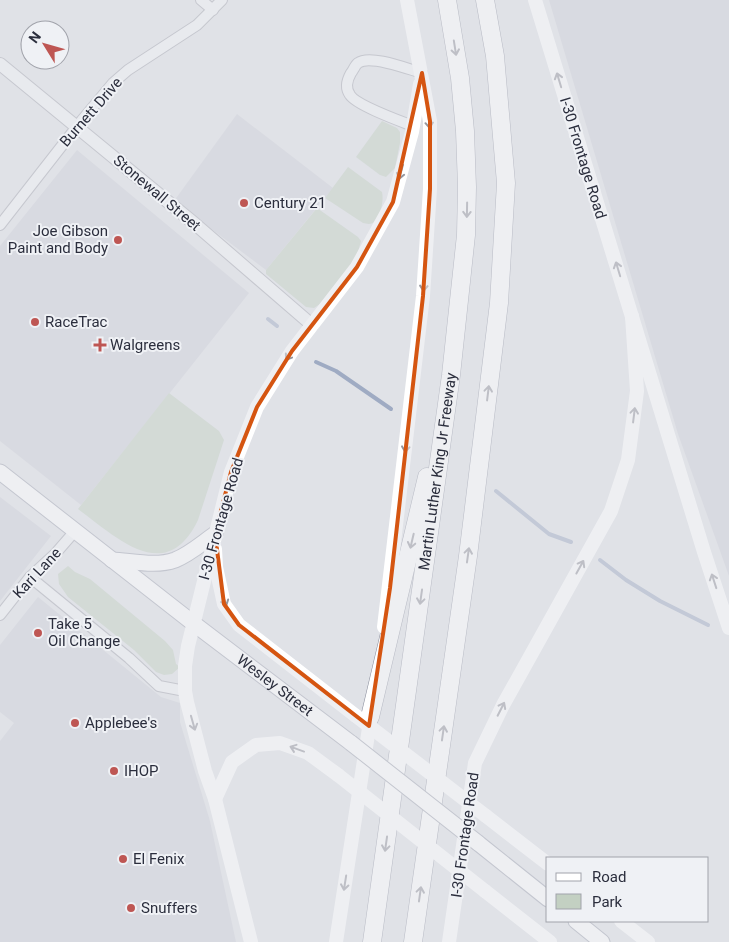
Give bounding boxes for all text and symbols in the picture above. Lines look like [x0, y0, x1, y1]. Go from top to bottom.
north arrow [20, 20, 70, 70]
text: N [25, 28, 44, 46]
one-way arrow [451, 40, 461, 56]
one-way arrow [554, 73, 564, 89]
street label: Burnett Drive [56, 74, 126, 150]
street label: I-30 Frontage Road [556, 95, 610, 221]
one-way arrow [424, 113, 434, 129]
street label: Stonewall Street [110, 151, 204, 235]
one-way arrow [396, 164, 405, 180]
place label: Century 21 [254, 194, 326, 212]
marker: Century 21 [238, 197, 250, 209]
one-way arrow [462, 202, 471, 218]
place label: Joe Gibson Paint and Body [8, 222, 108, 257]
marker: Joe Gibson Paint and Body [112, 234, 124, 246]
one-way arrow [612, 261, 622, 277]
one-way arrow [420, 275, 429, 291]
place label: RaceTrac [45, 313, 108, 331]
marker: RaceTrac [29, 316, 41, 328]
place label: Walgreens [110, 336, 180, 354]
marker: Walgreens [94, 339, 106, 351]
one-way arrow [285, 347, 295, 361]
street label: Martin Luther King Jr Freeway [415, 372, 460, 572]
one-way arrow [483, 386, 493, 402]
one-way arrow [629, 408, 639, 424]
one-way arrow [401, 437, 411, 453]
street label: I-30 Frontage Road [195, 456, 247, 582]
one-way arrow [407, 533, 416, 549]
street label: Kari Lane [9, 544, 65, 602]
one-way arrow [463, 547, 473, 563]
one-way arrow [576, 560, 586, 574]
one-way arrow [709, 574, 718, 589]
one-way arrow [415, 589, 425, 605]
one-way arrow [219, 590, 229, 606]
place label: Take 5 Oil Change [48, 615, 120, 650]
marker: Take 5 Oil Change [32, 627, 44, 639]
street label: Wesley Street [233, 651, 317, 720]
one-way arrow [496, 701, 506, 716]
place label: Applebee's [85, 714, 157, 732]
one-way arrow [188, 714, 198, 730]
marker: Applebee's [69, 717, 81, 729]
one-way arrow [438, 725, 448, 741]
one-way arrow [289, 744, 305, 753]
place label: IHOP [124, 762, 159, 780]
marker: IHOP [108, 765, 120, 777]
street label: I-30 Frontage Road [447, 771, 483, 899]
one-way arrow [380, 836, 390, 852]
place label: El Fenix [133, 850, 185, 868]
marker: El Fenix [117, 853, 129, 865]
legend [546, 857, 709, 922]
text: Road [592, 868, 626, 886]
one-way arrow [340, 875, 350, 891]
one-way arrow [415, 886, 425, 902]
text: Park [592, 893, 623, 911]
place label: Snuffers [141, 899, 198, 917]
marker: Snuffers [125, 902, 137, 914]

